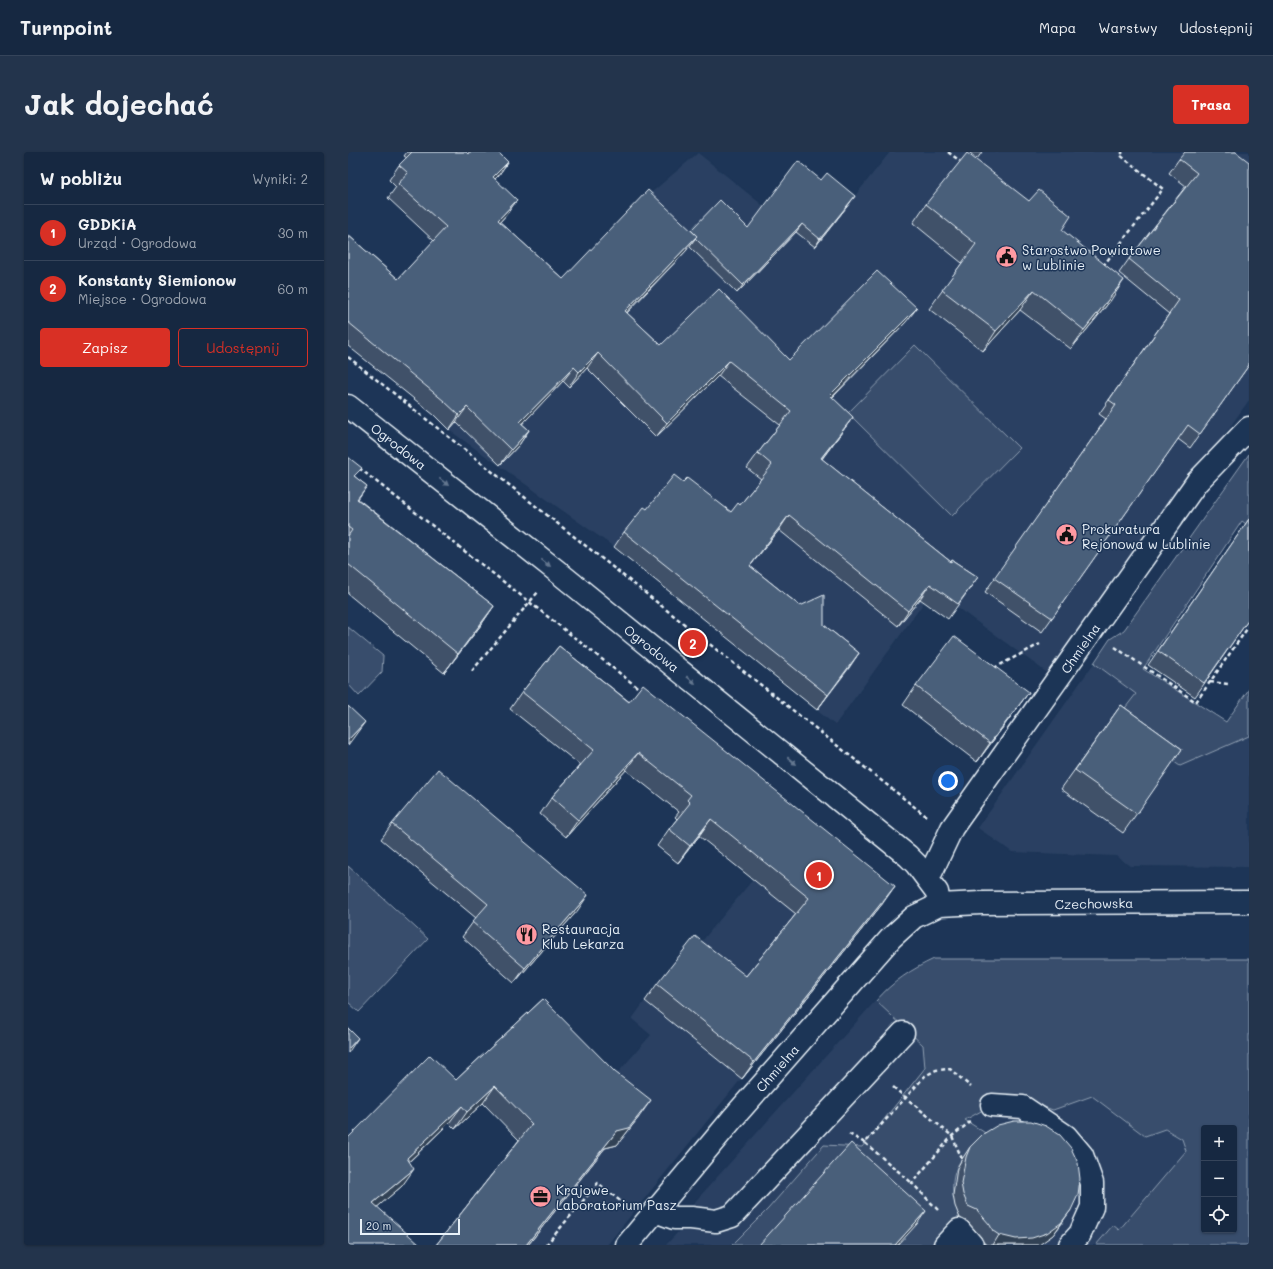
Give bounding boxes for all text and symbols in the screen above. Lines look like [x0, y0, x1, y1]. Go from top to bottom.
text: Turnpoint [20, 15, 112, 40]
text: Mapa [1039, 18, 1076, 37]
text: Warstwy [1098, 18, 1157, 37]
text: Udostępnij [1179, 18, 1253, 37]
button: Trasa [1173, 85, 1249, 124]
text: Jak dojechać [24, 86, 214, 122]
text: W pobliżu [40, 167, 122, 189]
text: Wyniki: 2 [252, 170, 308, 187]
text: GDDKiA [78, 214, 136, 234]
text: 1 [50, 224, 56, 241]
text: 30 m [278, 224, 308, 241]
text: Urząd · Ogrodowa [78, 234, 197, 251]
place label: Starostwo Powiatowe w Lublinie [1022, 241, 1161, 273]
public building icon: Starostwo Powiatowe w Lublinie [993, 243, 1019, 269]
text: Konstanty Siemionow [78, 270, 237, 290]
text: 2 [49, 280, 57, 297]
text: 60 m [278, 280, 308, 297]
text: Miejsce · Ogrodowa [78, 290, 207, 307]
button: Zapisz [40, 328, 170, 367]
button: Udostępnij [178, 328, 308, 367]
street label: Ogrodowa [368, 419, 430, 473]
one-way arrow [439, 478, 450, 486]
place label: Prokuratura Rejonowa w Lublinie [1082, 520, 1211, 552]
public building icon: Prokuratura Rejonowa w Lublinie [1054, 522, 1080, 548]
one-way arrow [541, 558, 552, 567]
street label: Chmielna [1057, 620, 1103, 676]
street label: Ogrodowa [621, 621, 683, 675]
pin: 2 [680, 628, 706, 658]
one-way arrow [686, 675, 696, 684]
one-way arrow [787, 757, 798, 766]
your location [938, 771, 958, 791]
pin: 1 [806, 860, 832, 890]
street label: Czechowska [1055, 894, 1133, 912]
place label: Restauracja Klub Lekarza [542, 920, 624, 952]
restaurant icon: Restauracja Klub Lekarza [514, 922, 540, 948]
street label: Chmielna [752, 1041, 802, 1095]
map controls [1201, 1125, 1237, 1233]
button: + [1201, 1125, 1237, 1161]
button: − [1201, 1161, 1237, 1197]
place label: Krajowe Laboratorium Pasz [556, 1181, 677, 1213]
office icon: Krajowe Laboratorium Pasz [528, 1183, 554, 1209]
button: locate [1201, 1197, 1237, 1233]
scale bar [360, 1217, 460, 1236]
text: 20 m [366, 1218, 391, 1233]

